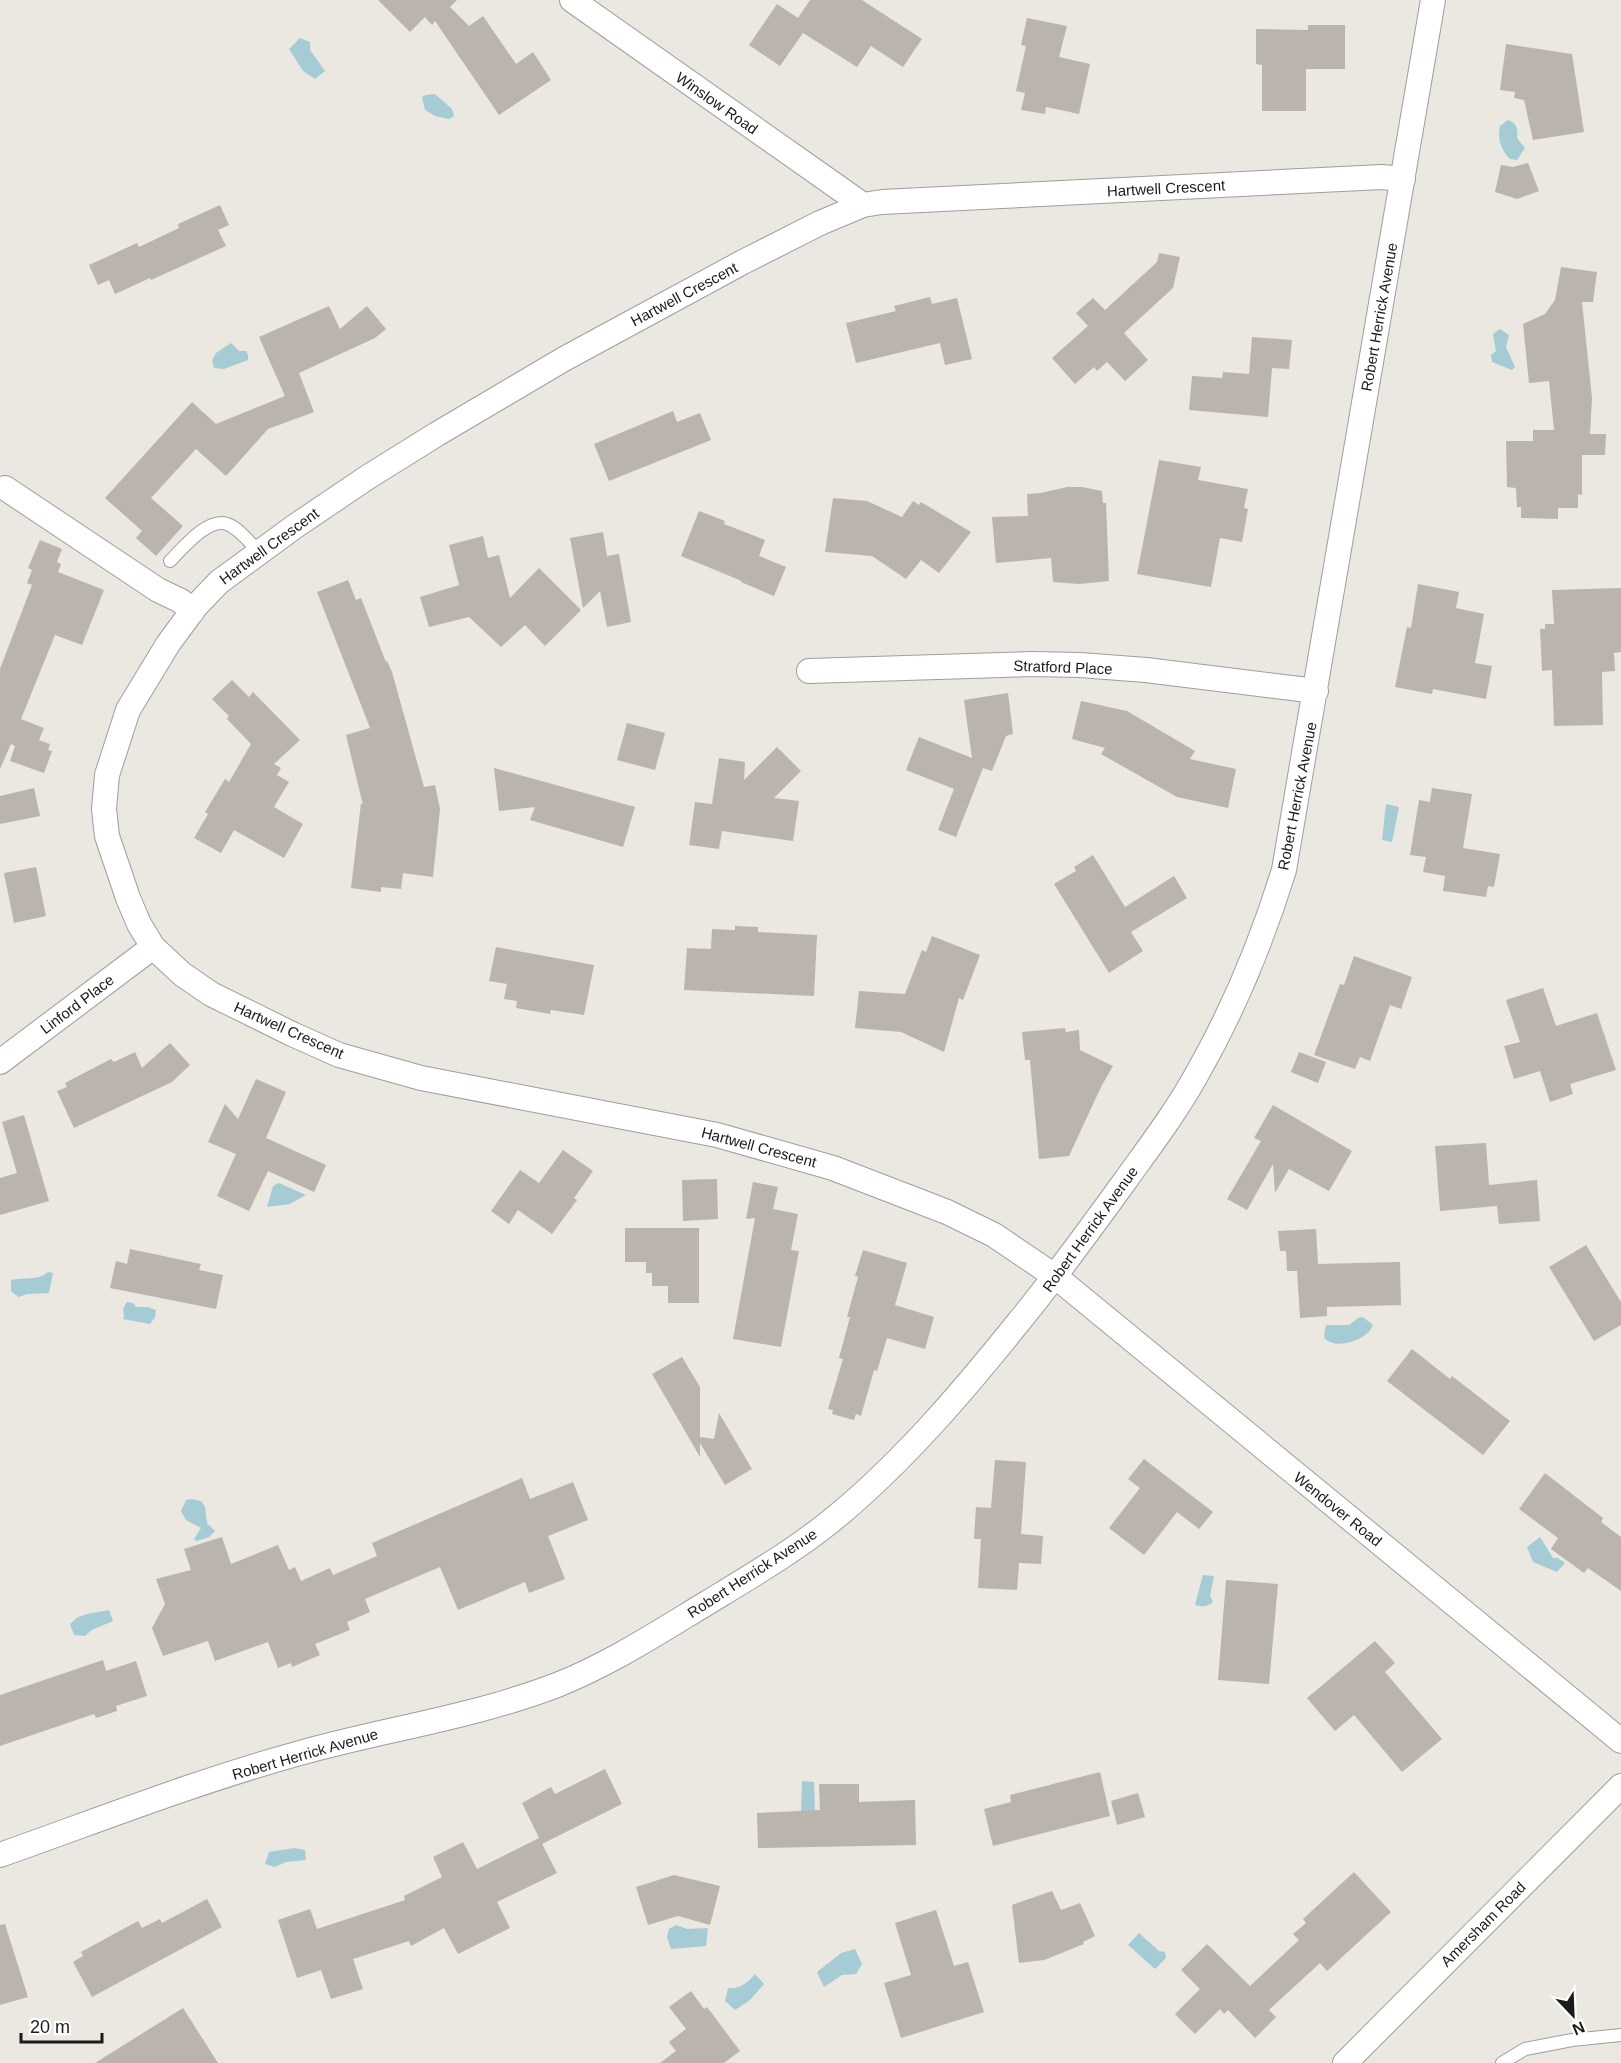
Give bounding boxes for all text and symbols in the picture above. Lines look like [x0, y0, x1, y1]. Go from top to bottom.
street label: Winslow Road [673, 69, 761, 137]
street label: Hartwell Crescent [1106, 176, 1226, 200]
street label: Robert Herrick Avenue [1358, 241, 1400, 393]
street label: Hartwell Crescent [628, 258, 741, 329]
street label: Hartwell Crescent [216, 504, 323, 588]
street label: Stratford Place [1013, 657, 1113, 677]
street label: Robert Herrick Avenue [1274, 720, 1320, 872]
street label: Linford Place [37, 971, 117, 1037]
street label: Hartwell Crescent [231, 998, 347, 1062]
street label: Hartwell Crescent [700, 1123, 819, 1171]
street label: Robert Herrick Avenue [1039, 1163, 1141, 1295]
street label: Wendover Road [1291, 1468, 1385, 1550]
street label: Robert Herrick Avenue [684, 1525, 820, 1621]
street label: Robert Herrick Avenue [230, 1725, 380, 1783]
street label: Amersham Road [1437, 1878, 1529, 1970]
north arrow [1543, 1985, 1603, 2045]
scale bar [21, 2006, 102, 2044]
text: 20 m [30, 2017, 70, 2037]
text: N [1570, 2018, 1587, 2038]

